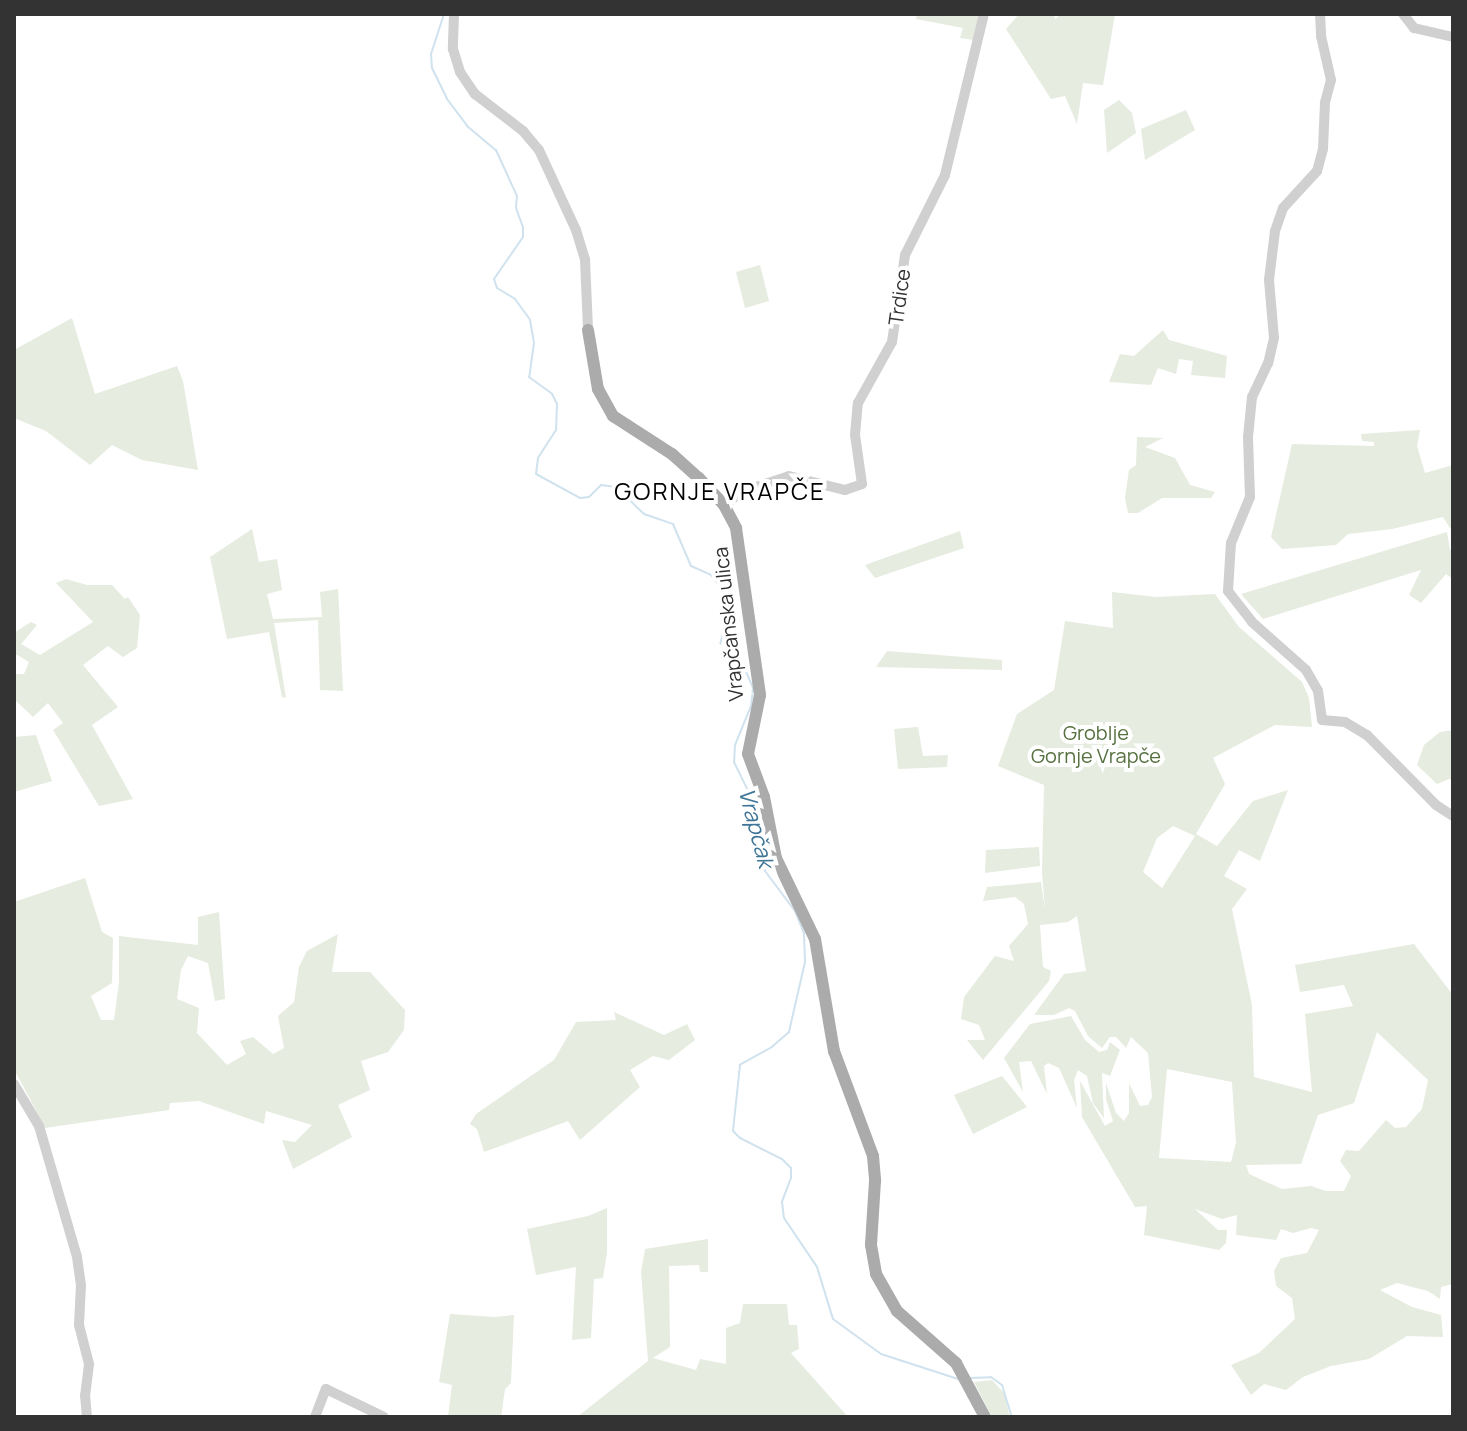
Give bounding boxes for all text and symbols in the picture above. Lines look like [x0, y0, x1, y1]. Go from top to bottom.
street label: Trdice [883, 267, 915, 327]
district label: GORNJE VRAPČE [614, 477, 826, 505]
street label: Vrapčanska ulica [708, 546, 748, 702]
park label: Groblje Gornje Vrapče [1031, 720, 1161, 767]
water label: Vrapčak [733, 785, 779, 871]

